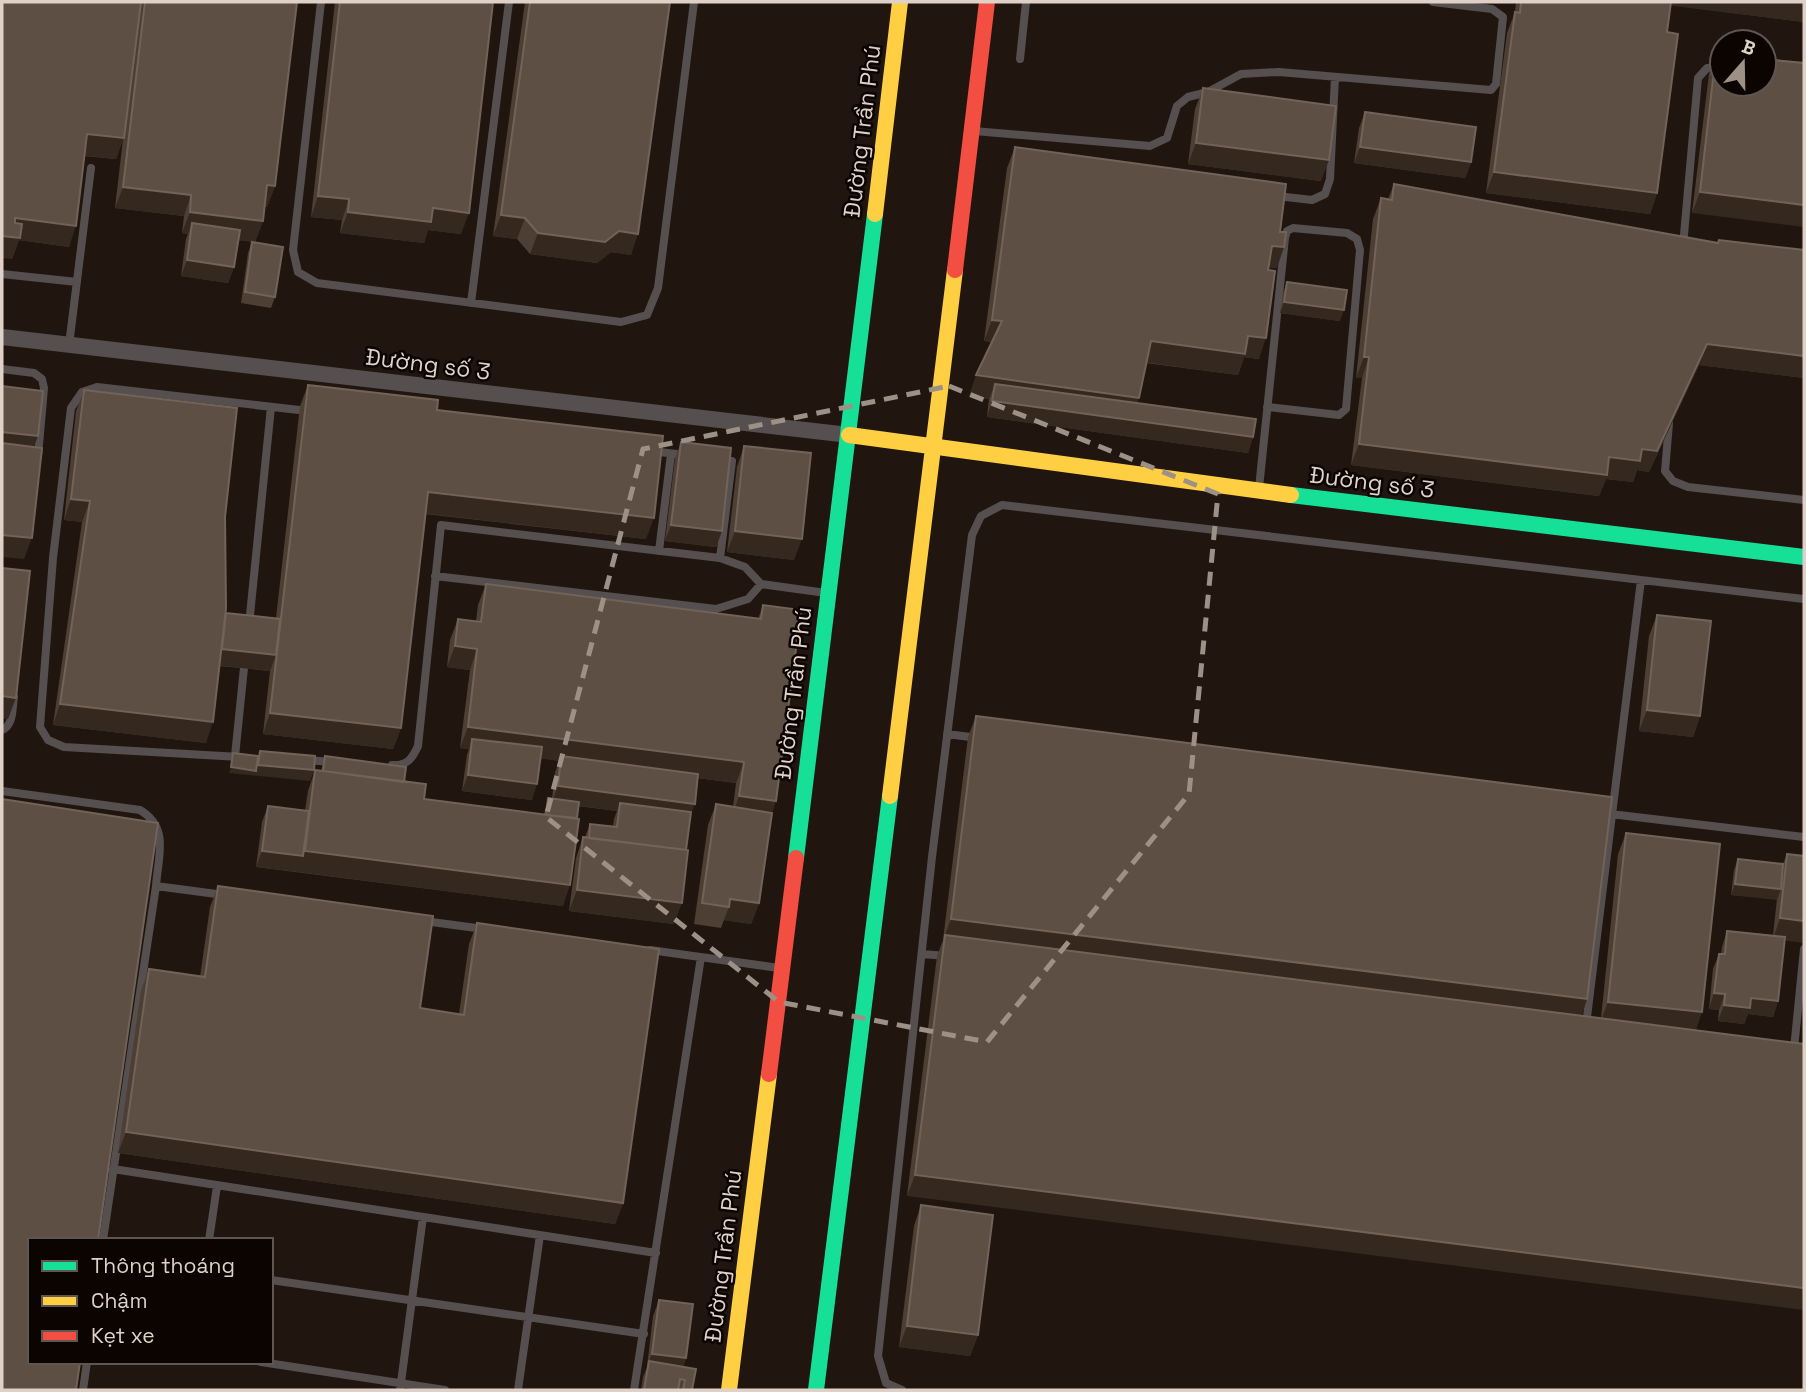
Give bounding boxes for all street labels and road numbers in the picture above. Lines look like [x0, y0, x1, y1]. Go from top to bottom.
street label: Đường Trần Phú [837, 43, 887, 219]
street label: Đường số 3 [364, 341, 492, 387]
street label: Đường số 3 [1308, 459, 1436, 505]
street label: Đường Trần Phú [768, 605, 818, 781]
street label: Đường Trần Phú [698, 1168, 748, 1344]

